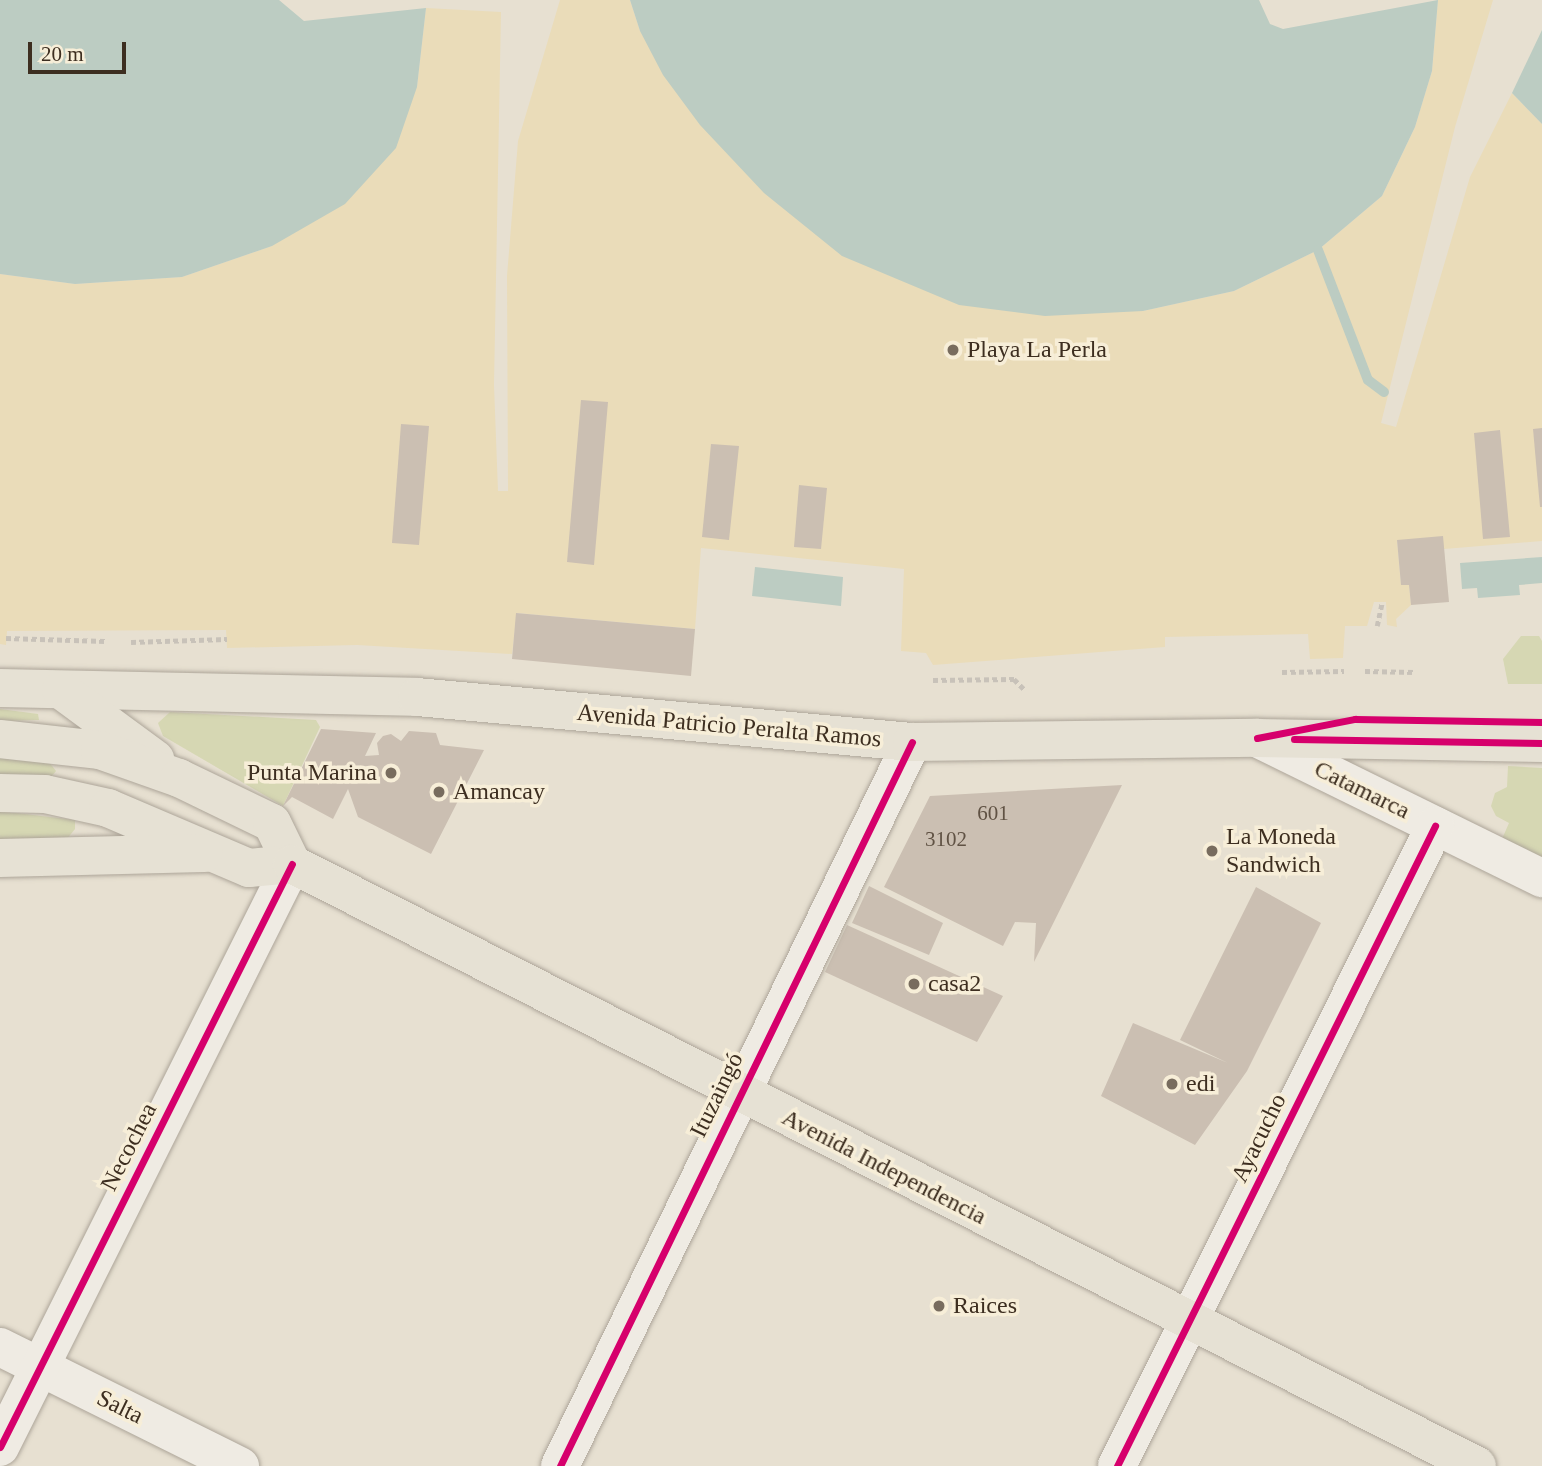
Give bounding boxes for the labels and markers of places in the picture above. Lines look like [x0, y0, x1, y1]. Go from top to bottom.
place label: Playa La Perla [967, 336, 1107, 364]
marker: Playa La Perla [945, 342, 961, 358]
place label: Punta Marina [247, 759, 377, 787]
marker: Punta Marina [383, 765, 399, 781]
place label: Amancay [453, 778, 545, 806]
marker: Amancay [431, 784, 447, 800]
place label: La Moneda Sandwich [1226, 823, 1336, 879]
marker: La Moneda Sandwich [1204, 843, 1220, 859]
place label: casa2 [928, 970, 981, 998]
marker: casa2 [906, 976, 922, 992]
place label: edi [1186, 1070, 1215, 1098]
marker: edi [1164, 1076, 1180, 1092]
place label: Raices [953, 1292, 1017, 1320]
marker: Raices [931, 1298, 947, 1314]

